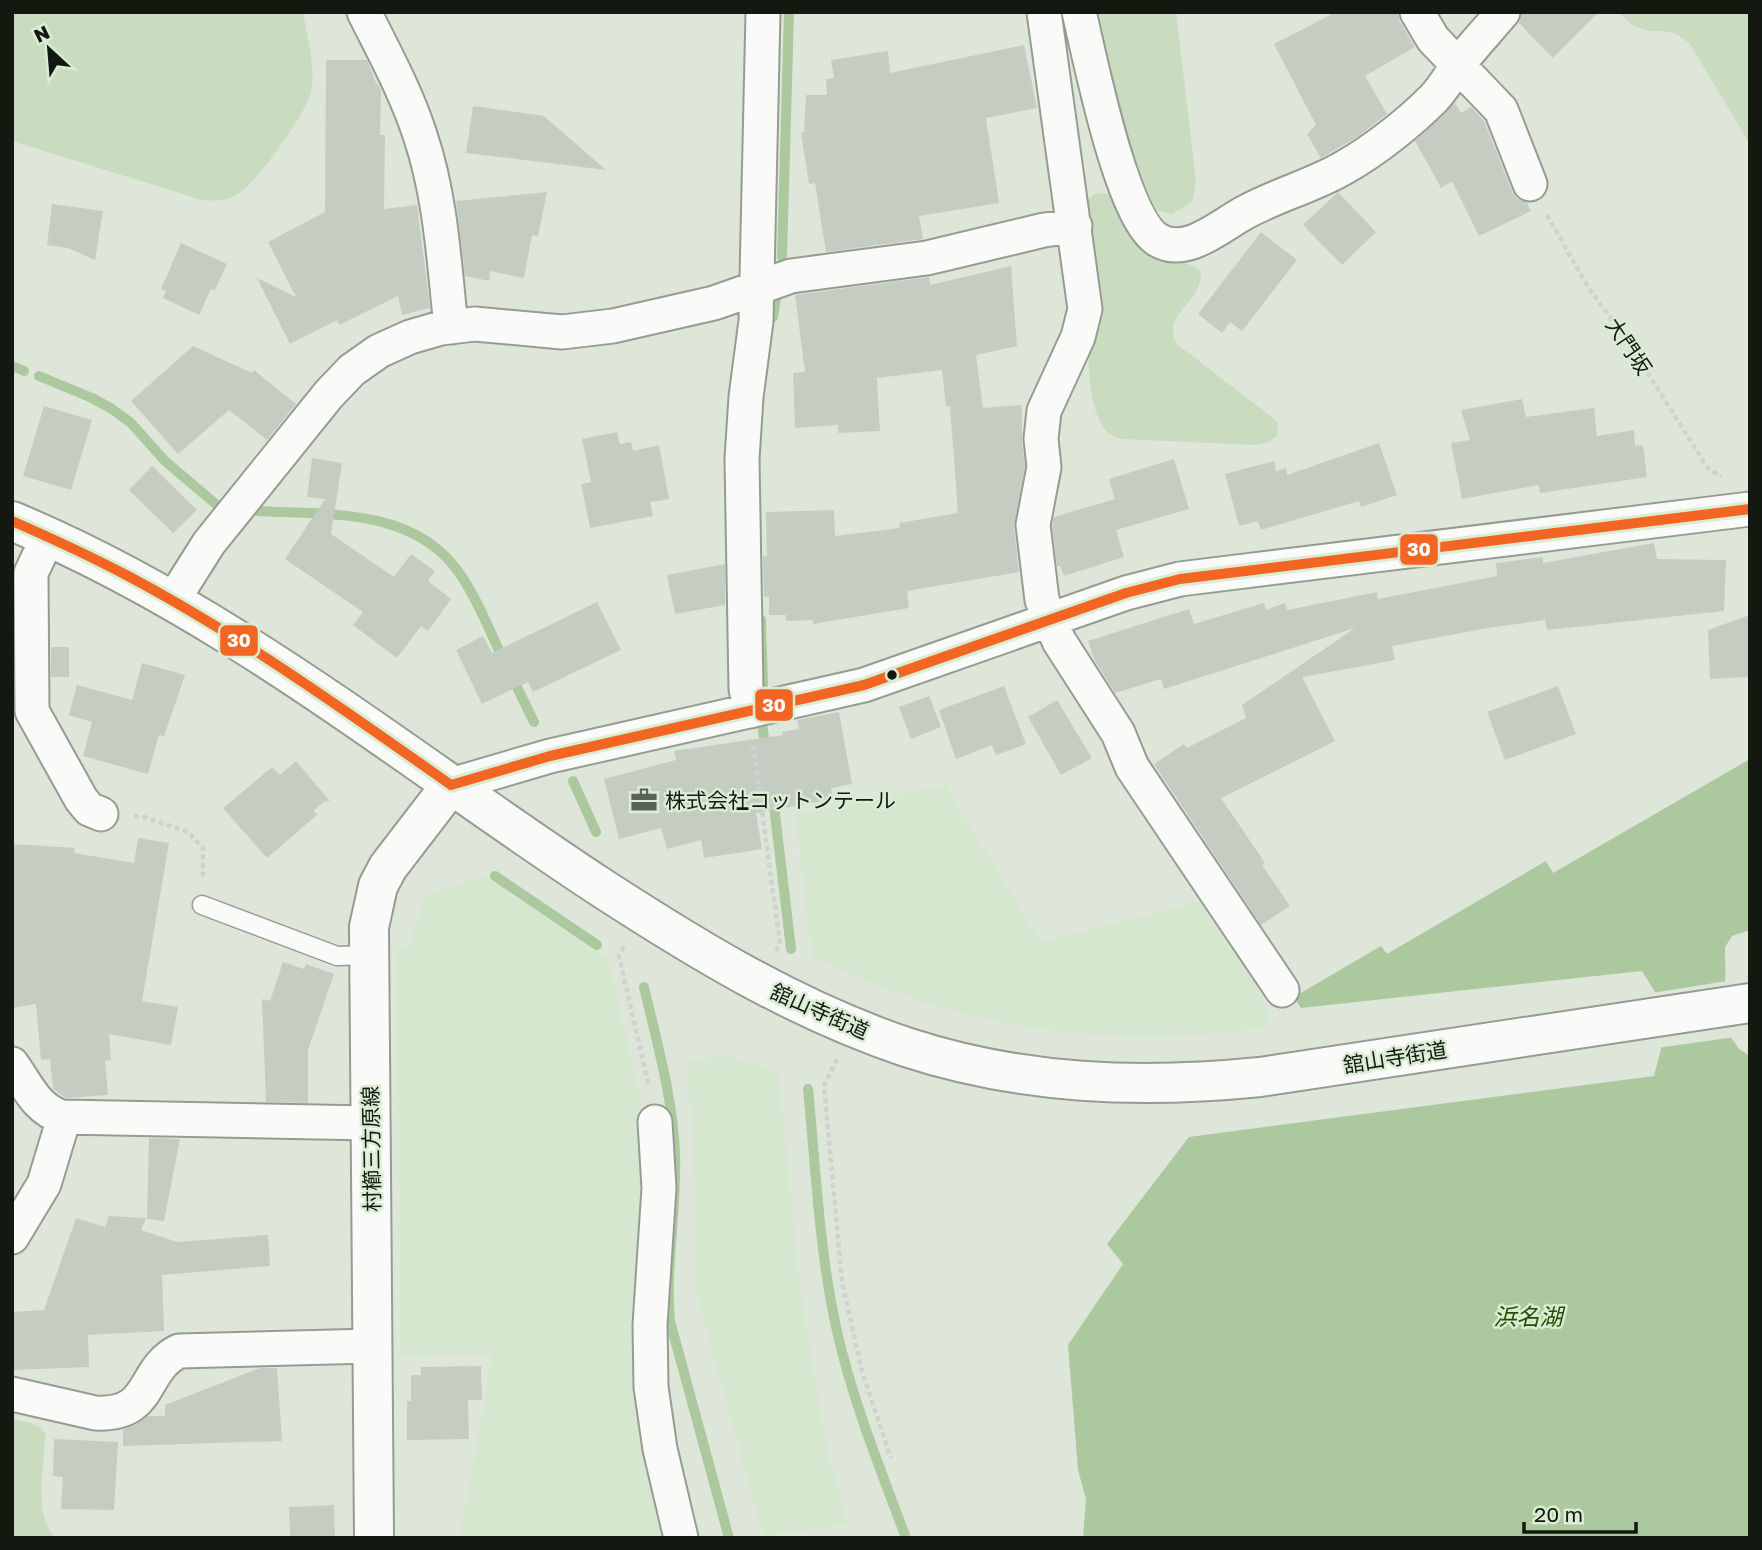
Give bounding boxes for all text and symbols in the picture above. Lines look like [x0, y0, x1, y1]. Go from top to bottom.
north arrow [14, 14, 84, 84]
text: N [30, 20, 53, 47]
street label: 大門坂 [1601, 313, 1657, 379]
line badge: 30 [1399, 533, 1439, 566]
text: 30 [1407, 537, 1431, 560]
line badge: 30 [219, 624, 259, 657]
text: 30 [227, 628, 251, 651]
unlabelled marker [885, 668, 899, 682]
line badge: 30 [754, 688, 794, 722]
text: 30 [762, 693, 786, 716]
office icon: 株式会社コットンテール [629, 785, 659, 815]
place label: 株式会社コットンテール [665, 787, 896, 813]
street label: 舘山寺街道 [767, 978, 873, 1044]
street label: 舘山寺街道 [1341, 1036, 1449, 1078]
street label: 村櫛三方原線 [357, 1086, 385, 1212]
water label: 浜名湖 [1494, 1302, 1566, 1330]
scale bar [1524, 1490, 1636, 1534]
text: 20 m [1534, 1501, 1583, 1527]

